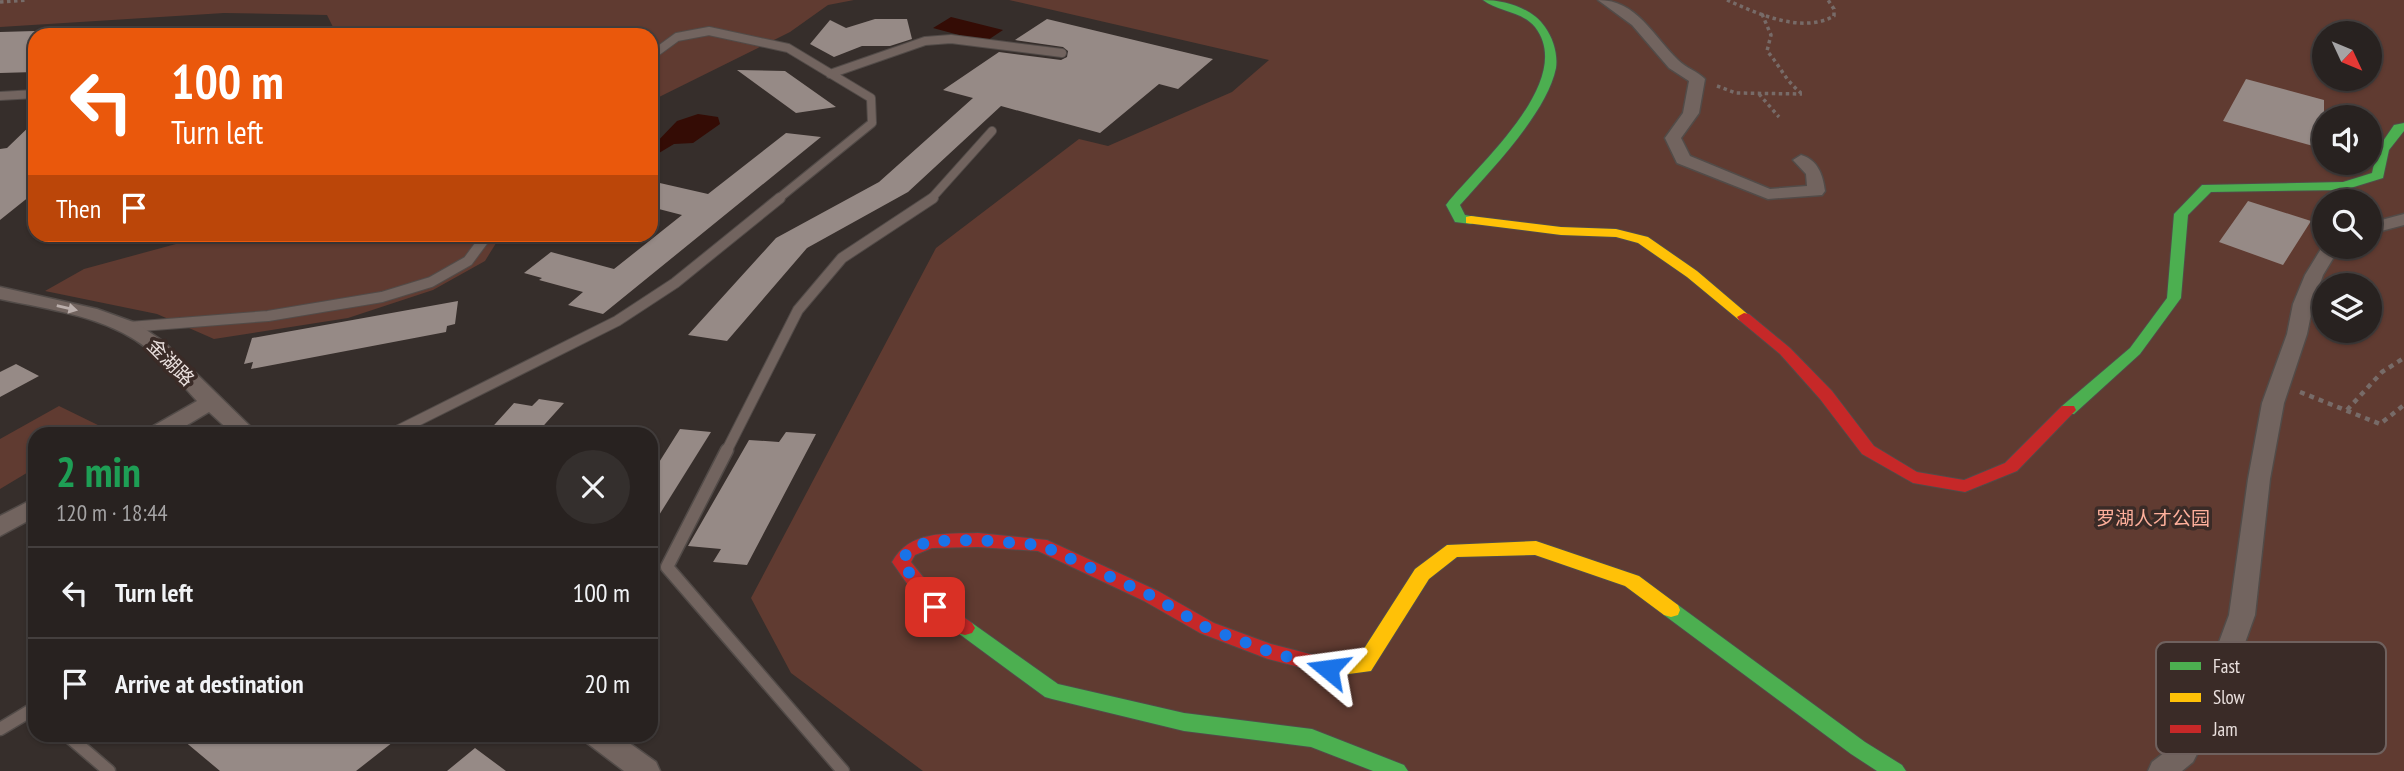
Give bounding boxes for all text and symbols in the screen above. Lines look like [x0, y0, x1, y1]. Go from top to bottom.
north arrow [2312, 21, 2382, 91]
map controls [2312, 21, 2382, 343]
text: 100 m [171, 49, 284, 113]
icon: left [56, 56, 147, 147]
button: sound [2312, 105, 2382, 175]
text: Turn left [171, 111, 263, 153]
icon: arrive [115, 189, 153, 227]
button: search [2312, 189, 2382, 259]
text: Then [56, 192, 101, 225]
button: layers [2312, 273, 2382, 343]
one-way arrow [56, 303, 78, 314]
street label: 金湖路 [142, 333, 200, 391]
text: 2 min [56, 444, 141, 499]
button: close [556, 450, 630, 524]
text: 120 m · 18:44 [56, 498, 168, 527]
park label: 罗湖人才公园 [2096, 506, 2210, 530]
icon: left [56, 574, 94, 612]
text: Turn left [115, 576, 193, 609]
text: 100 m [572, 576, 630, 609]
pin [905, 577, 965, 637]
icon: arrive [916, 588, 954, 626]
position arrow [1291, 632, 1365, 706]
legend [2156, 642, 2386, 754]
text: Fast [2213, 654, 2241, 678]
icon: arrive [56, 665, 94, 703]
text: Arrive at destination [115, 667, 304, 700]
text: 20 m [584, 667, 630, 700]
text: Slow [2213, 685, 2246, 709]
text: Jam [2212, 717, 2238, 741]

